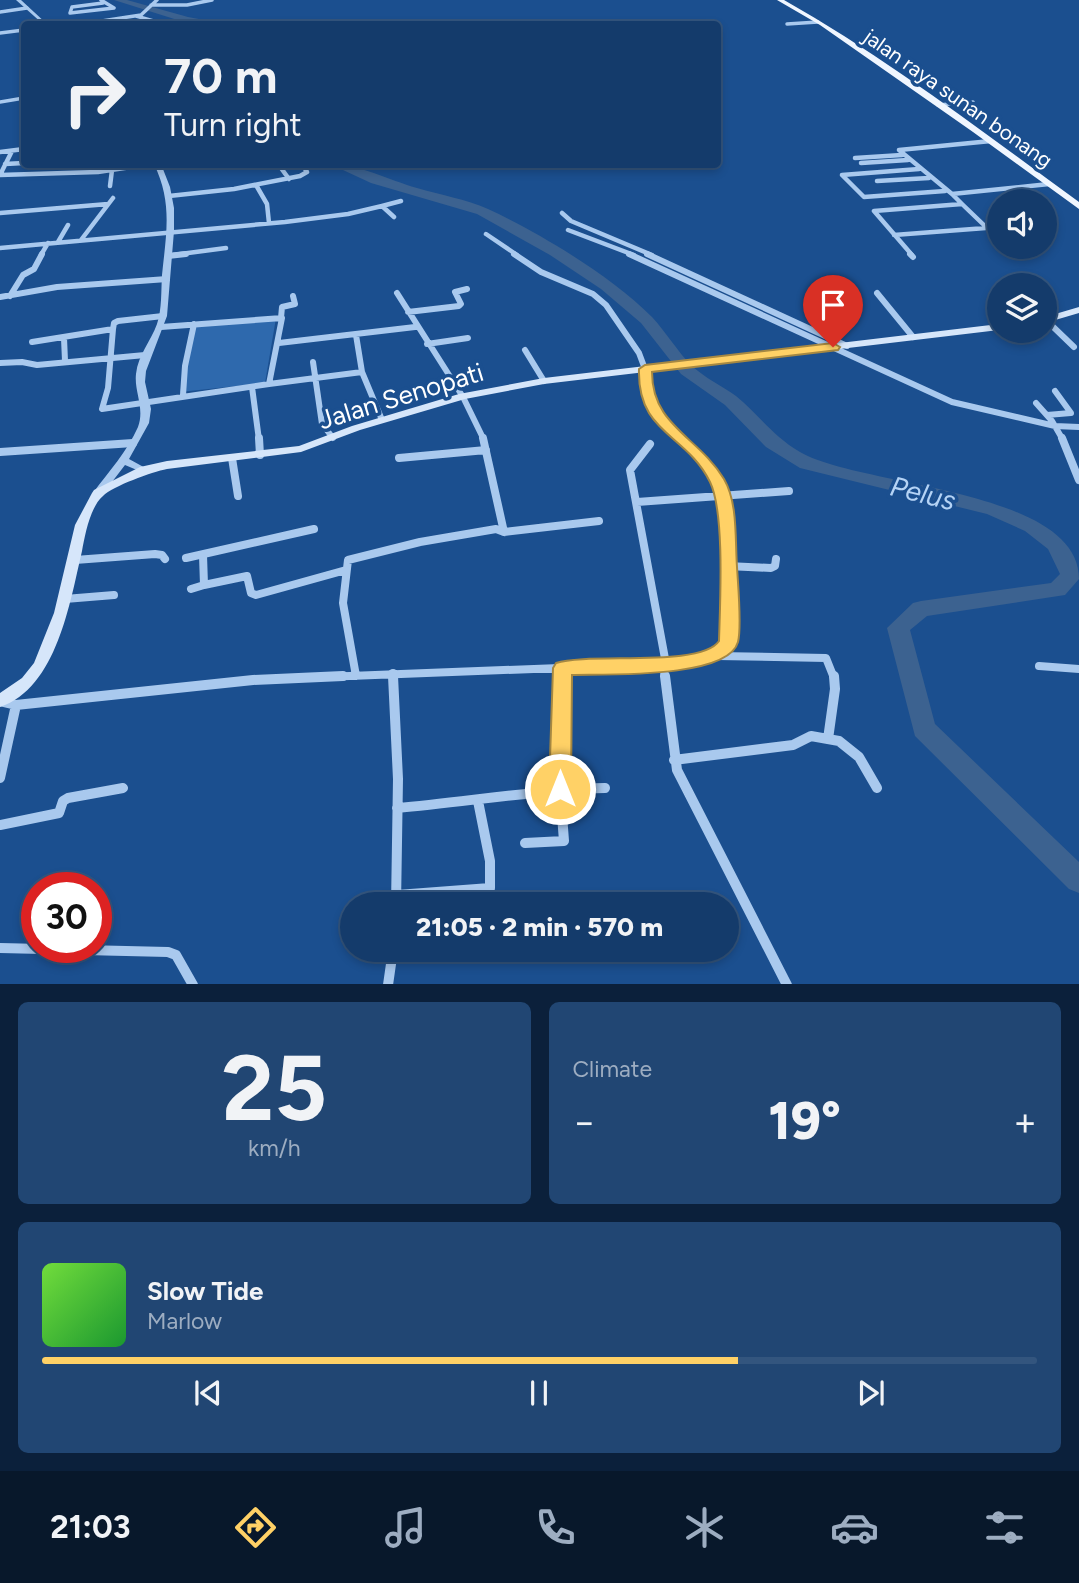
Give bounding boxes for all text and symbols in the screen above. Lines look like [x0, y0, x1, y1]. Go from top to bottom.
street label: jalan raya sunan bonang [857, 22, 1057, 173]
text: 70 m [164, 46, 277, 105]
icon: right [49, 49, 140, 140]
text: Turn right [164, 106, 302, 144]
map controls [987, 189, 1057, 343]
button: sound [987, 189, 1057, 259]
button: layers [987, 273, 1057, 343]
pin [803, 275, 863, 347]
icon: arrive [814, 286, 852, 324]
street label: Jalan Senopati [315, 356, 487, 436]
water label: Pelus [887, 468, 959, 518]
position arrow [523, 752, 597, 826]
speed limit sign: 30 [21, 872, 112, 963]
text: 21:05 · 2 min · 570 m [416, 911, 663, 943]
text: 25 [221, 1034, 327, 1143]
text: Climate [573, 1055, 652, 1083]
text: 19° [768, 1090, 841, 1152]
text: − [573, 1099, 596, 1145]
text: + [1013, 1099, 1037, 1145]
text: km/h [248, 1134, 301, 1162]
text: Slow Tide [147, 1275, 263, 1307]
text: Marlow [147, 1307, 222, 1335]
icon: previous [189, 1374, 227, 1412]
icon: pause [520, 1374, 558, 1412]
icon: next [852, 1374, 890, 1412]
icon: directions [231, 1503, 280, 1552]
icon: music [381, 1503, 430, 1552]
icon: phone [531, 1503, 580, 1552]
icon: climate [680, 1503, 729, 1552]
icon: car [830, 1503, 879, 1552]
icon: filters [980, 1503, 1029, 1552]
text: 21:03 [50, 1508, 131, 1546]

